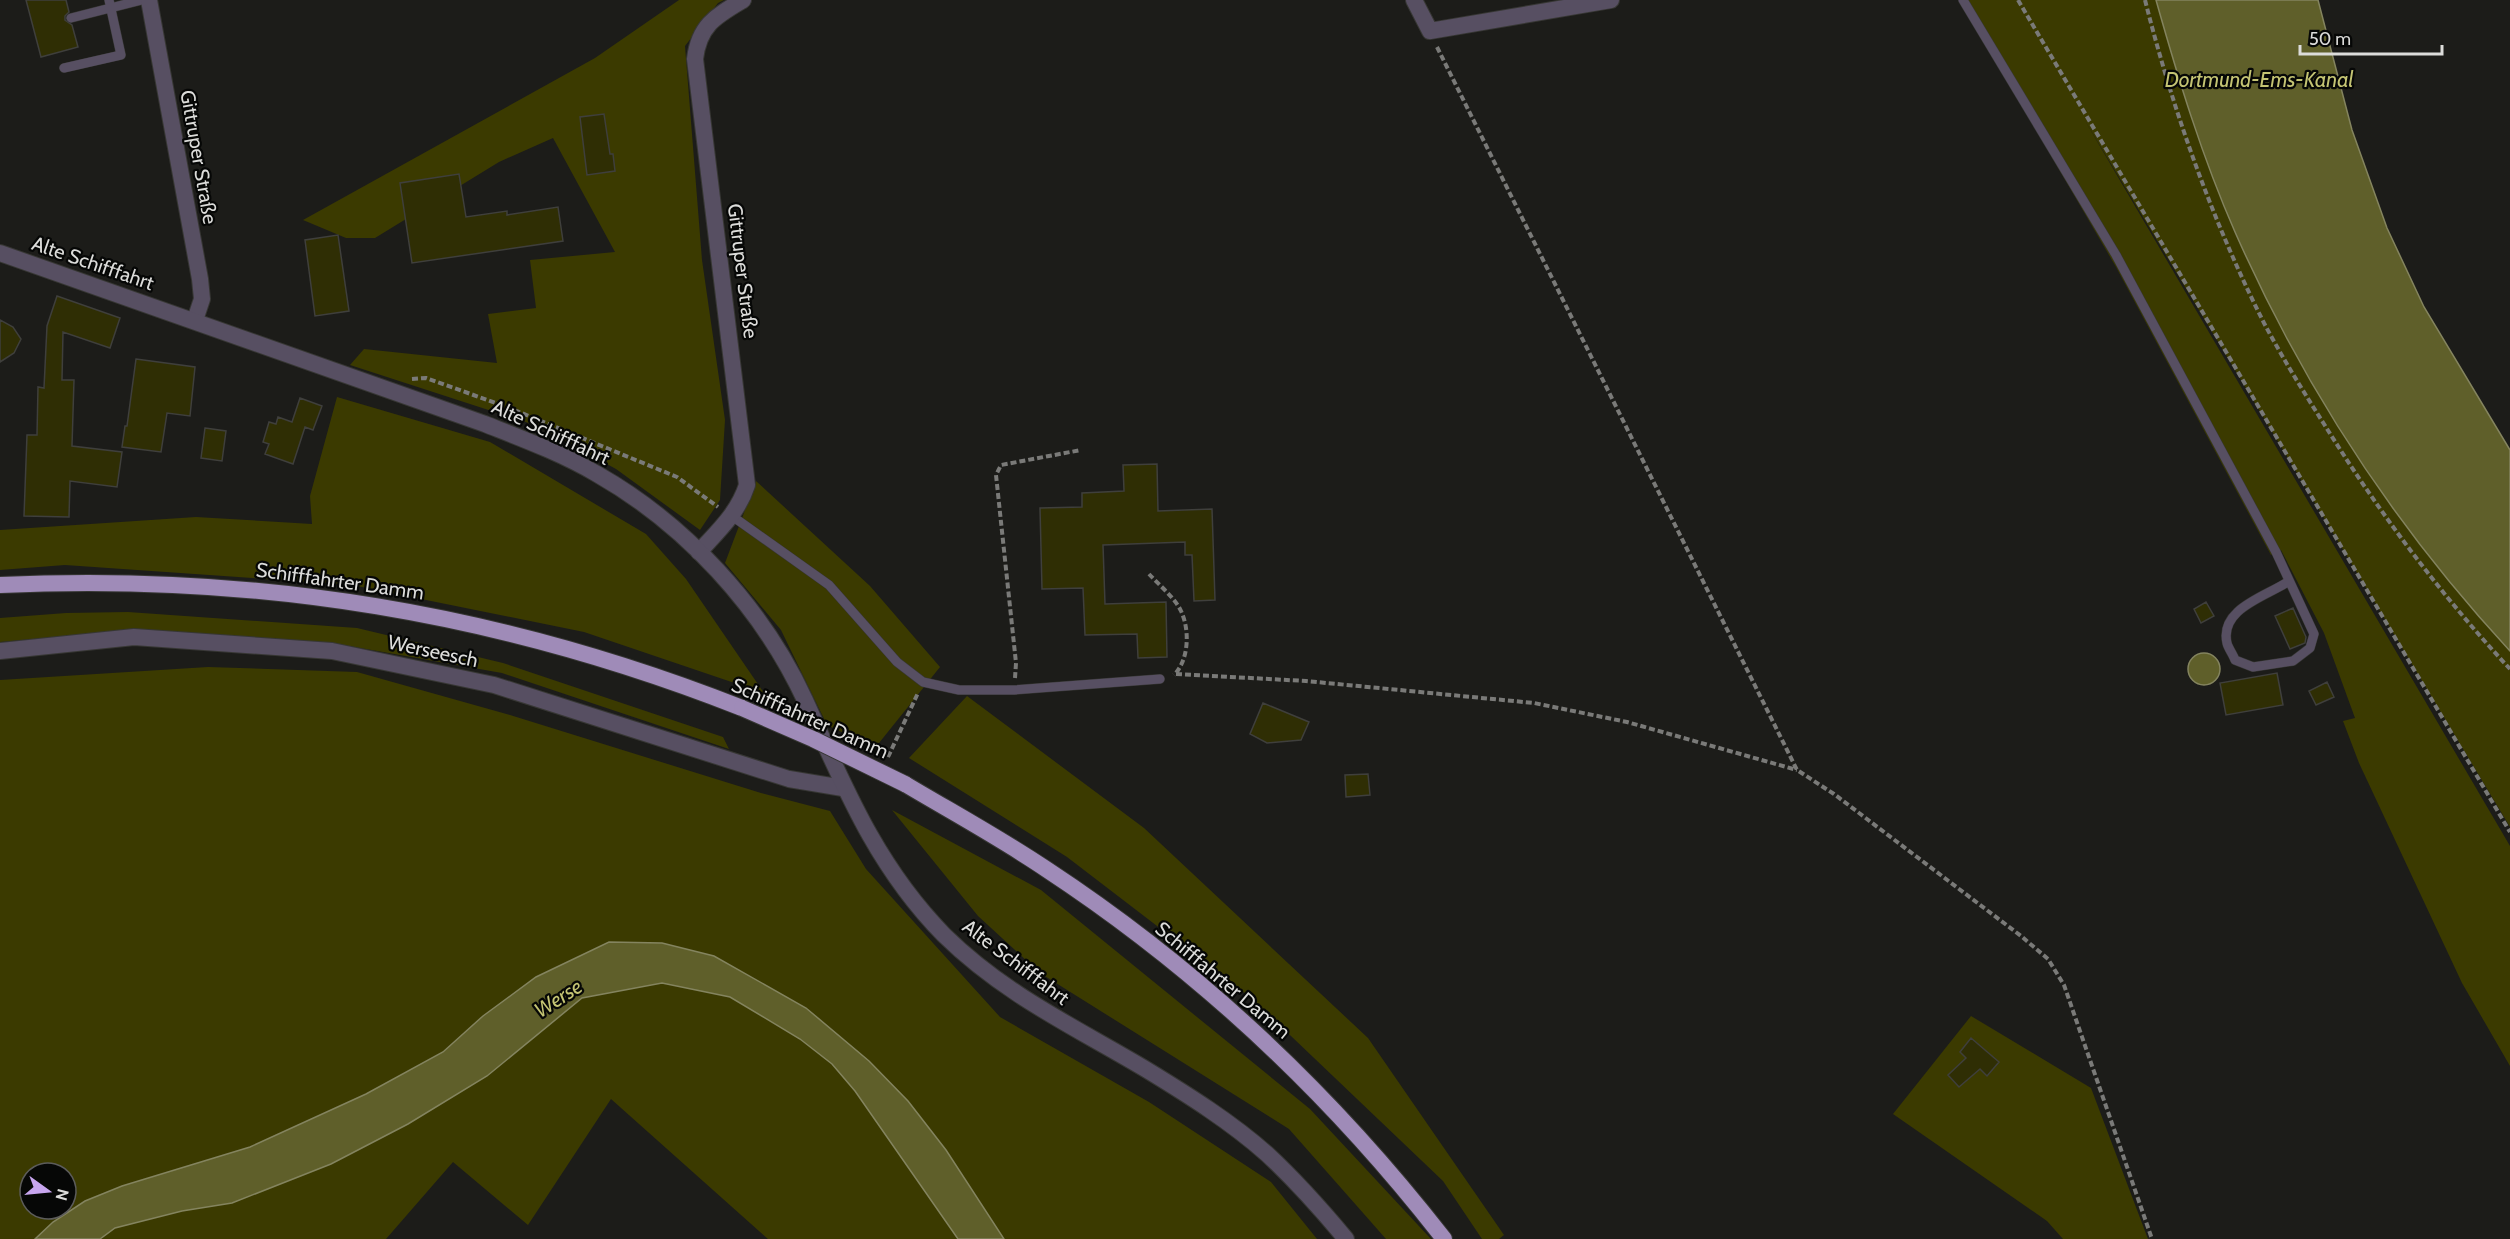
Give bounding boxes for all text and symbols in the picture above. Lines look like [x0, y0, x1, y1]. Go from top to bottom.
scale bar [2300, 18, 2442, 56]
text: 50 m [2309, 28, 2351, 50]
water label: Dortmund-Ems-Kanal [2165, 67, 2353, 92]
street label: Gittruper Straße [175, 88, 223, 226]
street label: Gittruper Straße [723, 202, 763, 340]
street label: Alte Schifffahrt [29, 231, 157, 295]
street label: Alte Schifffahrt [488, 394, 614, 470]
street label: Schifffahrter Damm [255, 557, 425, 605]
street label: Werseesch [386, 630, 480, 672]
street label: Schifffahrter Damm [728, 673, 892, 763]
street label: Alte Schifffahrt [958, 914, 1074, 1010]
street label: Schifffahrter Damm [1151, 916, 1295, 1044]
water label: Werse [529, 973, 587, 1023]
north arrow [18, 1161, 78, 1221]
text: N [51, 1187, 73, 1203]

